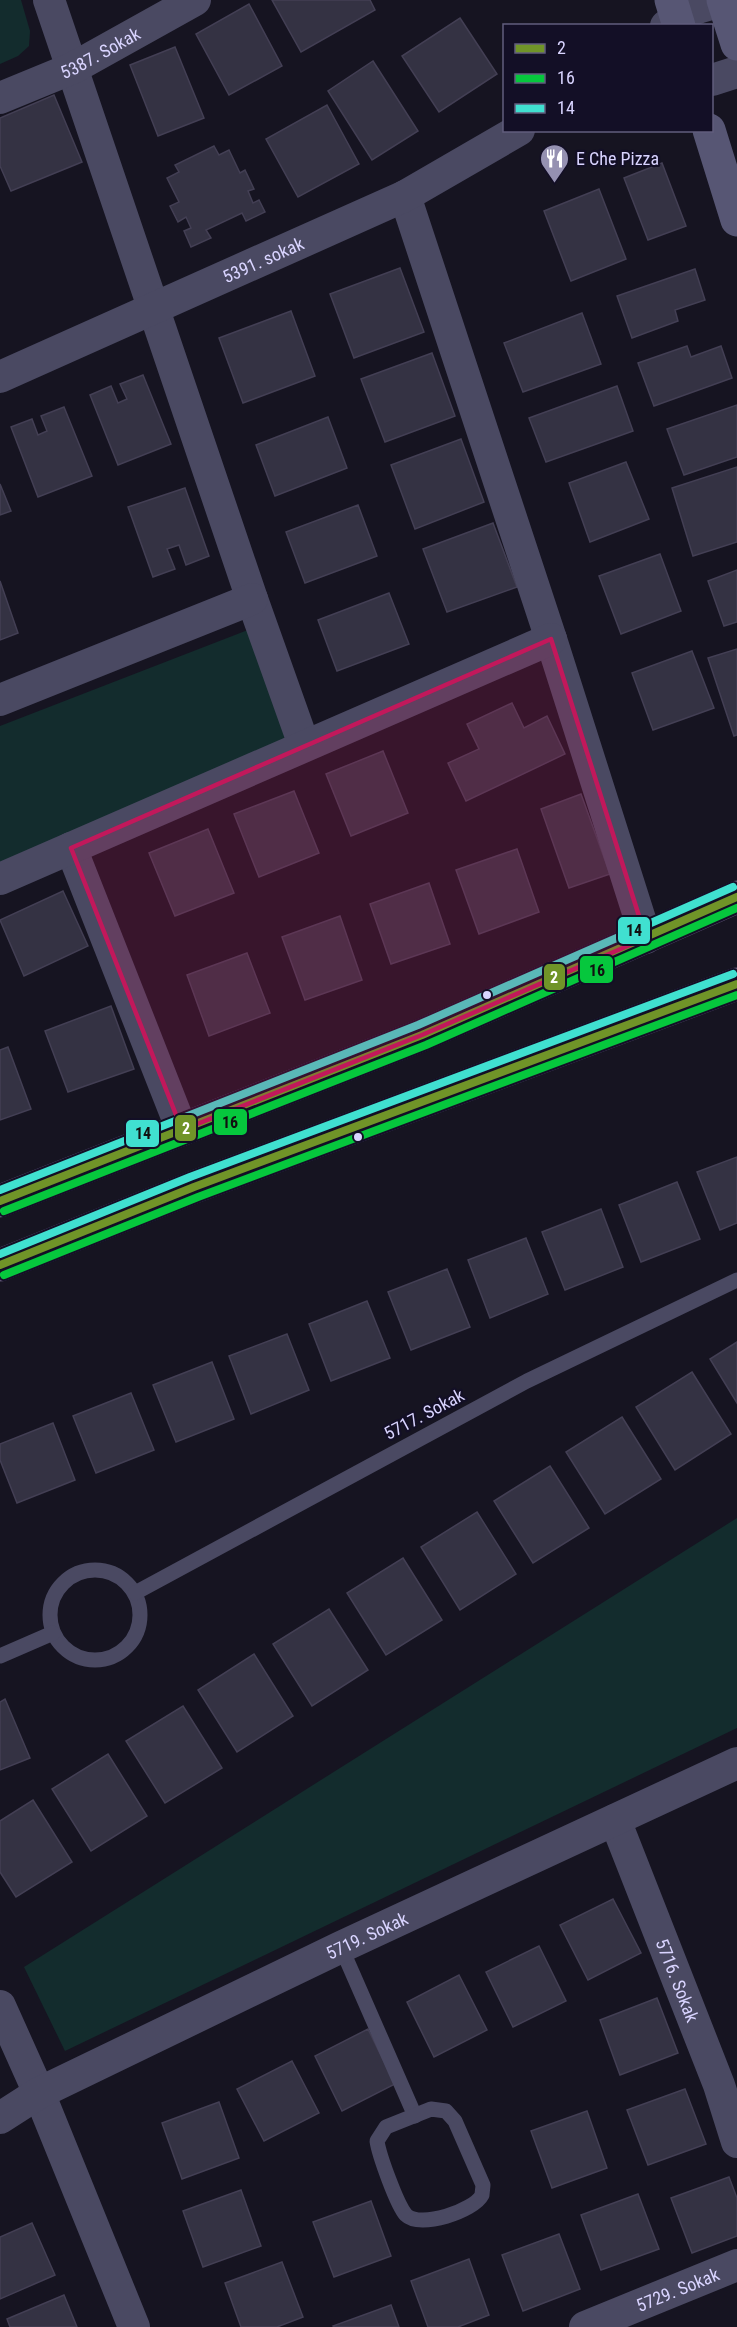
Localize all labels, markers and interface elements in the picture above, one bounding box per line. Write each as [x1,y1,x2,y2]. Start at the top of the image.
street label: 5387. Sokak [57,22,144,83]
legend [503,24,713,132]
text: 2 [557,37,566,58]
text: 16 [557,67,575,88]
text: 14 [557,97,575,118]
restaurant icon: E Che Pizza [539,142,571,184]
place label: E Che Pizza [576,148,659,169]
street label: 5391. sokak [219,232,307,287]
line badge: 14 [617,916,651,945]
text: 14 [626,921,642,940]
line badge: 16 [579,955,614,984]
text: 16 [589,961,605,980]
line badge: 2 [543,963,566,991]
text: 2 [550,968,558,987]
unlabelled marker [481,989,493,1001]
line badge: 16 [213,1108,248,1136]
text: 16 [222,1113,238,1132]
line badge: 2 [174,1114,197,1142]
line badge: 14 [125,1119,160,1148]
text: 2 [182,1119,190,1138]
text: 14 [135,1124,151,1143]
unlabelled marker [352,1131,364,1143]
street label: 5717. Sokak [380,1384,468,1444]
street label: 5719. Sokak [322,1907,411,1963]
street label: 5716. Sokak [652,1935,704,2025]
street label: 5729. Sokak [633,2263,722,2316]

